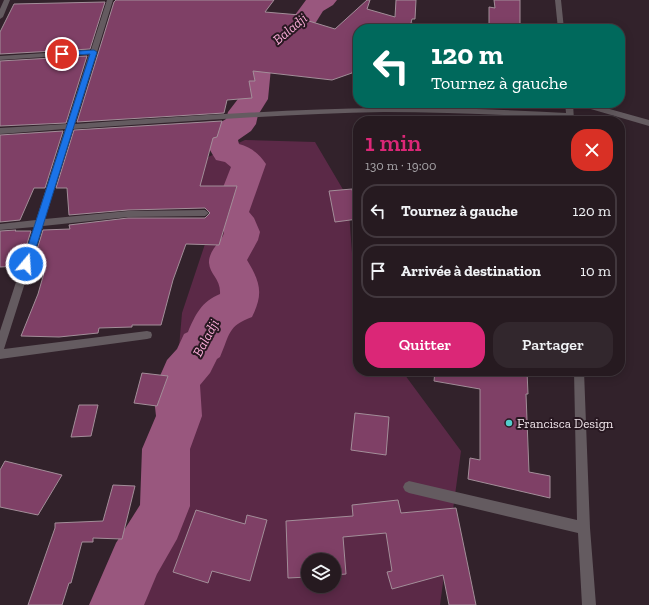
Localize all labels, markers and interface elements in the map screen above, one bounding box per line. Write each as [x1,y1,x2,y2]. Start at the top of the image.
water label: Baladji [269,10,311,48]
pin [45,37,79,71]
text: 120 m [431,38,503,71]
icon: left [365,40,417,92]
icon: arrive [51,43,73,65]
text: Tournez à gauche [431,72,567,94]
text: 1 min [365,128,421,157]
button: close [571,129,613,171]
text: 130 m · 19:00 [365,158,437,173]
icon: left [367,200,389,222]
text: Tournez à gauche [401,202,518,220]
text: 120 m [573,202,611,220]
position arrow [5,243,47,285]
icon: arrive [367,260,389,282]
text: Arrivée à destination [401,262,541,280]
text: 10 m [580,262,611,280]
water label: Baladji [189,316,223,360]
button: Quitter [365,322,485,368]
button: Partager [493,322,613,368]
place label: Francisca Design [517,416,614,431]
marker: Francisca Design [504,418,514,428]
map controls [301,553,341,593]
button: layers [301,553,341,593]

